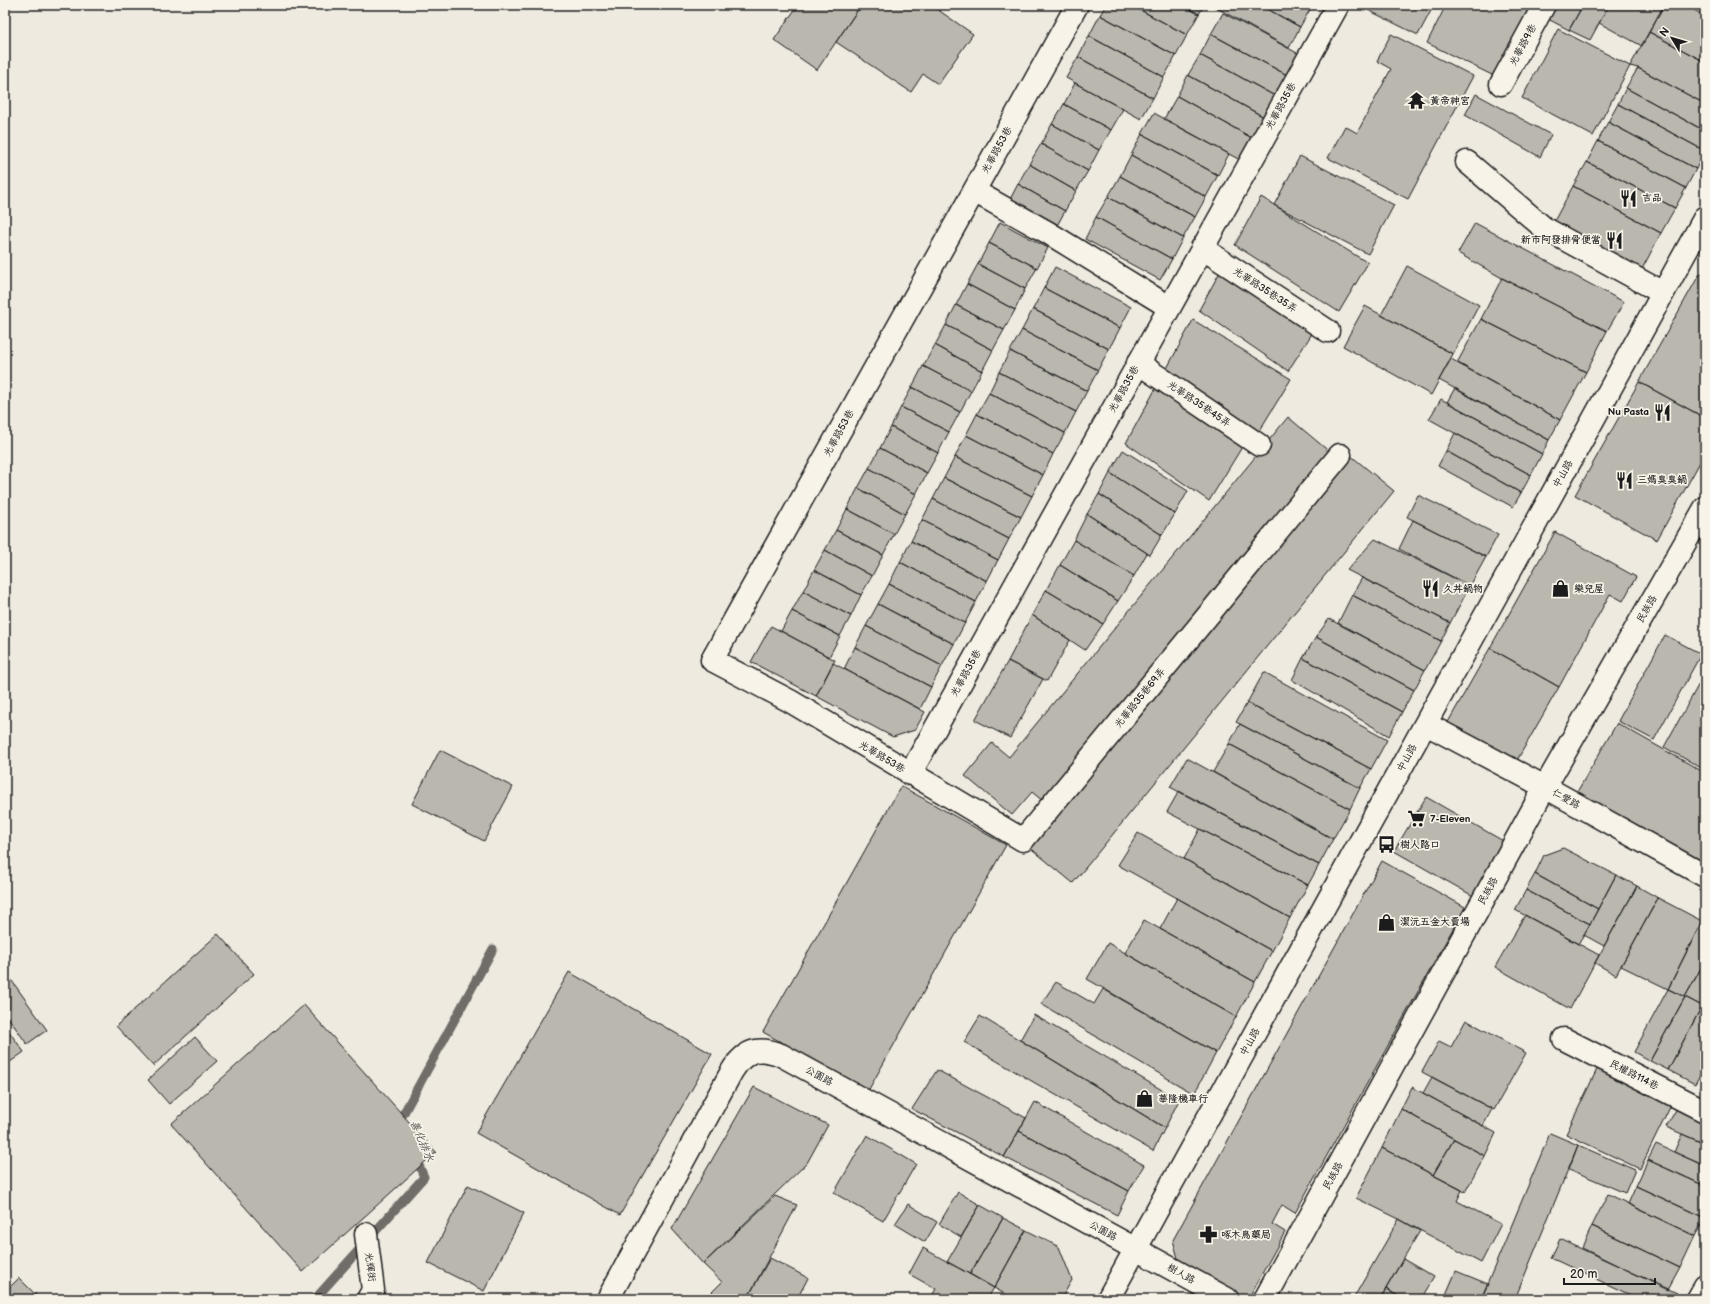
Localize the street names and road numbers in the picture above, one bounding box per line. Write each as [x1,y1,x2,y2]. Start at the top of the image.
street label: 光華路9巷 [1507,21,1540,68]
street label: 光華路35巷 [1263,80,1299,132]
street label: 光華路53巷 [979,124,1015,176]
street label: 光華路35巷35弄 [1231,265,1299,315]
street label: 光華路35巷 [1106,363,1142,415]
street label: 光華路35巷45弄 [1165,378,1233,430]
street label: 光華路53巷 [821,407,857,459]
street label: 中山路 [1550,458,1576,490]
street label: 民族路 [1634,593,1660,625]
street label: 光華路35巷 [948,647,984,699]
street label: 光華路35巷69弄 [1112,666,1168,730]
street label: 光華路53巷 [857,738,908,776]
street label: 中山路 [1394,742,1420,774]
street label: 仁愛路 [1550,786,1582,812]
street label: 民族路 [1475,875,1501,907]
street label: 中山路 [1237,1026,1263,1058]
street label: 民權路114巷 [1607,1057,1662,1093]
street label: 公園路 [803,1063,835,1089]
street label: 民族路 [1320,1160,1346,1192]
street label: 公園路 [1087,1218,1119,1244]
street label: 光輝街 [362,1251,378,1283]
street label: 樹人路 [1165,1261,1197,1287]

